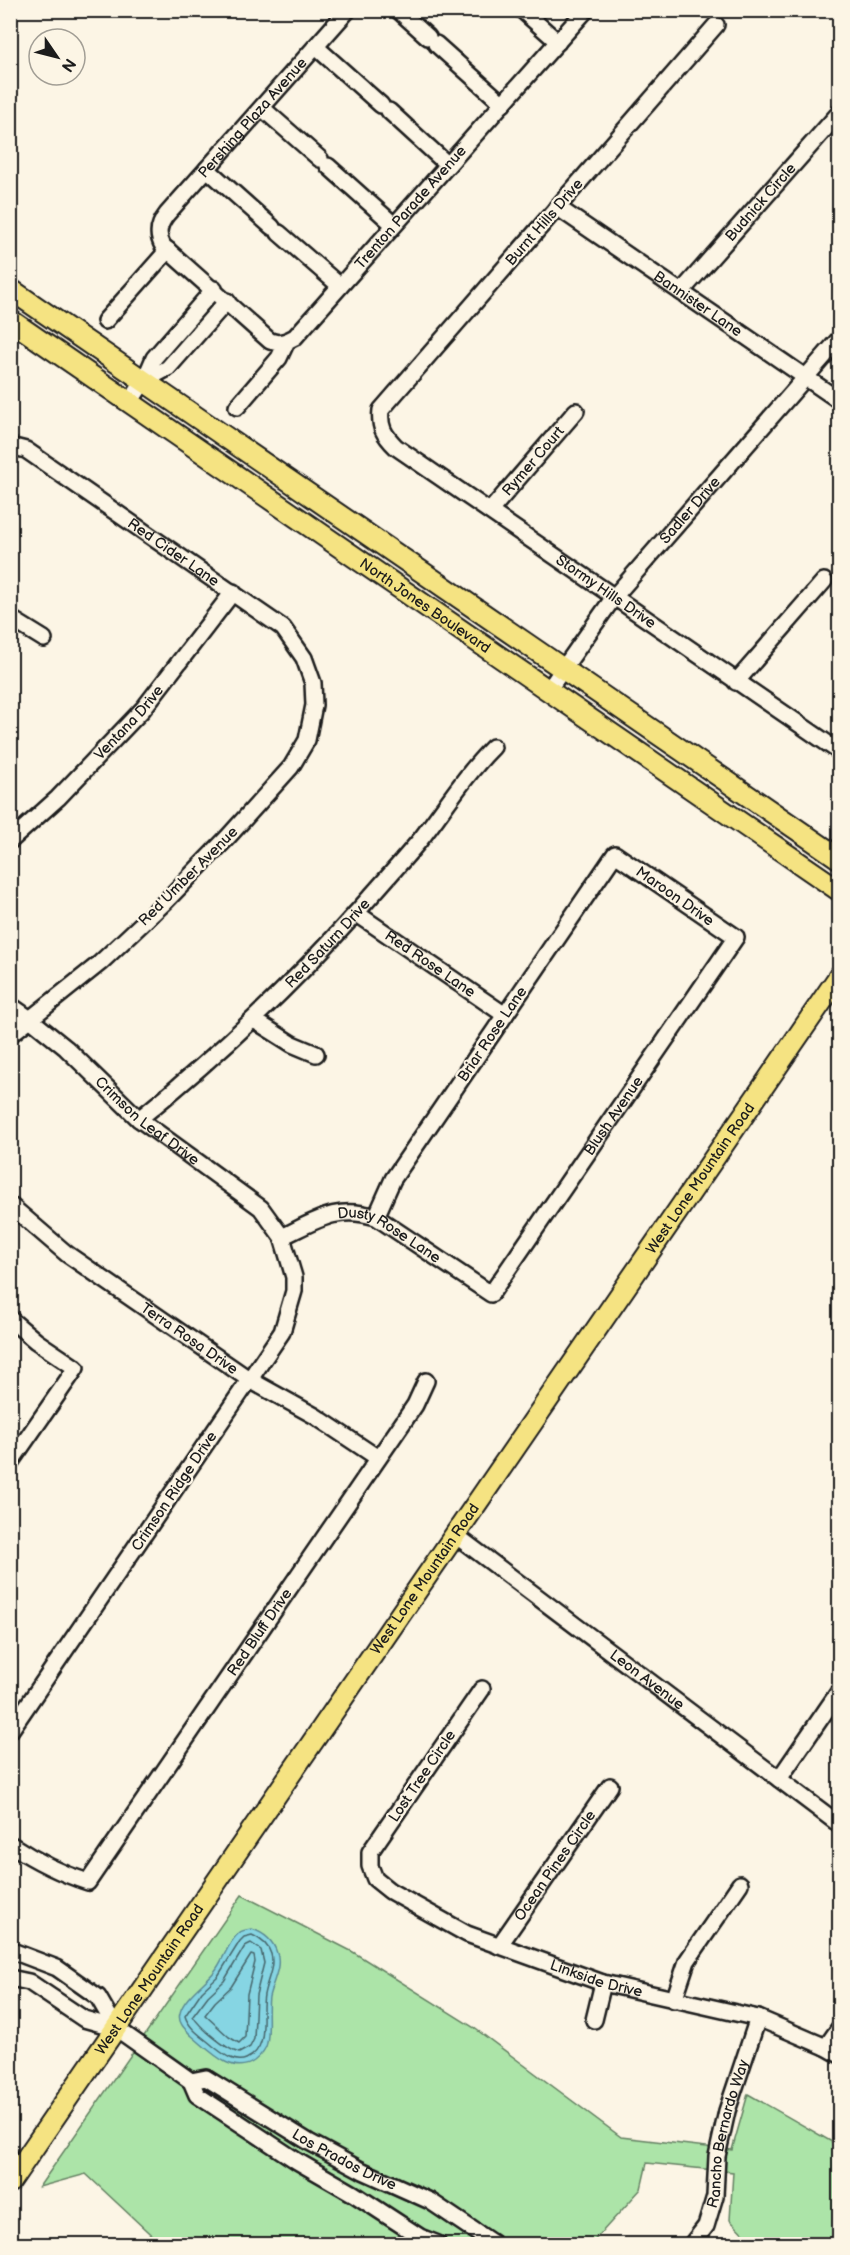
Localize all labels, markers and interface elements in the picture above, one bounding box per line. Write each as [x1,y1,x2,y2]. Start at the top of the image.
north arrow [27,27,87,87]
text: N [57,54,79,75]
street label: Pershing Plaza Avenue [194,54,311,182]
street label: Trenton Parade Avenue [351,142,471,273]
street label: Budnick Circle [721,159,800,245]
street label: Burnt Hills Drive [501,175,587,270]
street label: Bannister Lane [650,267,746,341]
street label: Rymer Court [498,422,569,500]
street label: Sadler Drive [656,473,725,548]
street label: Red Cider Lane [124,514,223,591]
street label: Stormy Hills Drive [552,551,660,633]
street label: North Jones Boulevard [356,554,494,658]
street label: Ventana Drive [90,681,168,764]
street label: Red Umber Avenue [135,823,242,930]
street label: Maroon Drive [632,862,718,930]
street label: Red Saturn Drive [281,895,374,992]
street label: Red Rose Lane [381,926,479,1002]
street label: Briar Rose Lane [454,983,531,1085]
street label: Crimson Leaf Drive [91,1072,203,1170]
street label: Blush Avenue [580,1073,648,1159]
street label: West Lone Mountain Road [642,1099,759,1258]
street label: Dusty Rose Lane [337,1204,444,1268]
street label: Terra Rosa Drive [137,1299,242,1379]
street label: Crimson Ridge Drive [127,1428,222,1555]
street label: West Lone Mountain Road [367,1500,484,1658]
street label: Red Bluff Drive [223,1585,296,1680]
street label: Leon Avenue [606,1646,688,1714]
street label: Lost Tree Circle [385,1727,460,1826]
street label: Ocean Pines Circle [510,1807,600,1925]
street label: West Lone Mountain Road [91,1900,208,2059]
street label: Linkside Drive [547,1956,644,2002]
street label: Rancho Bernardo Way [703,2057,754,2210]
street label: Los Prados Drive [288,2125,399,2195]

